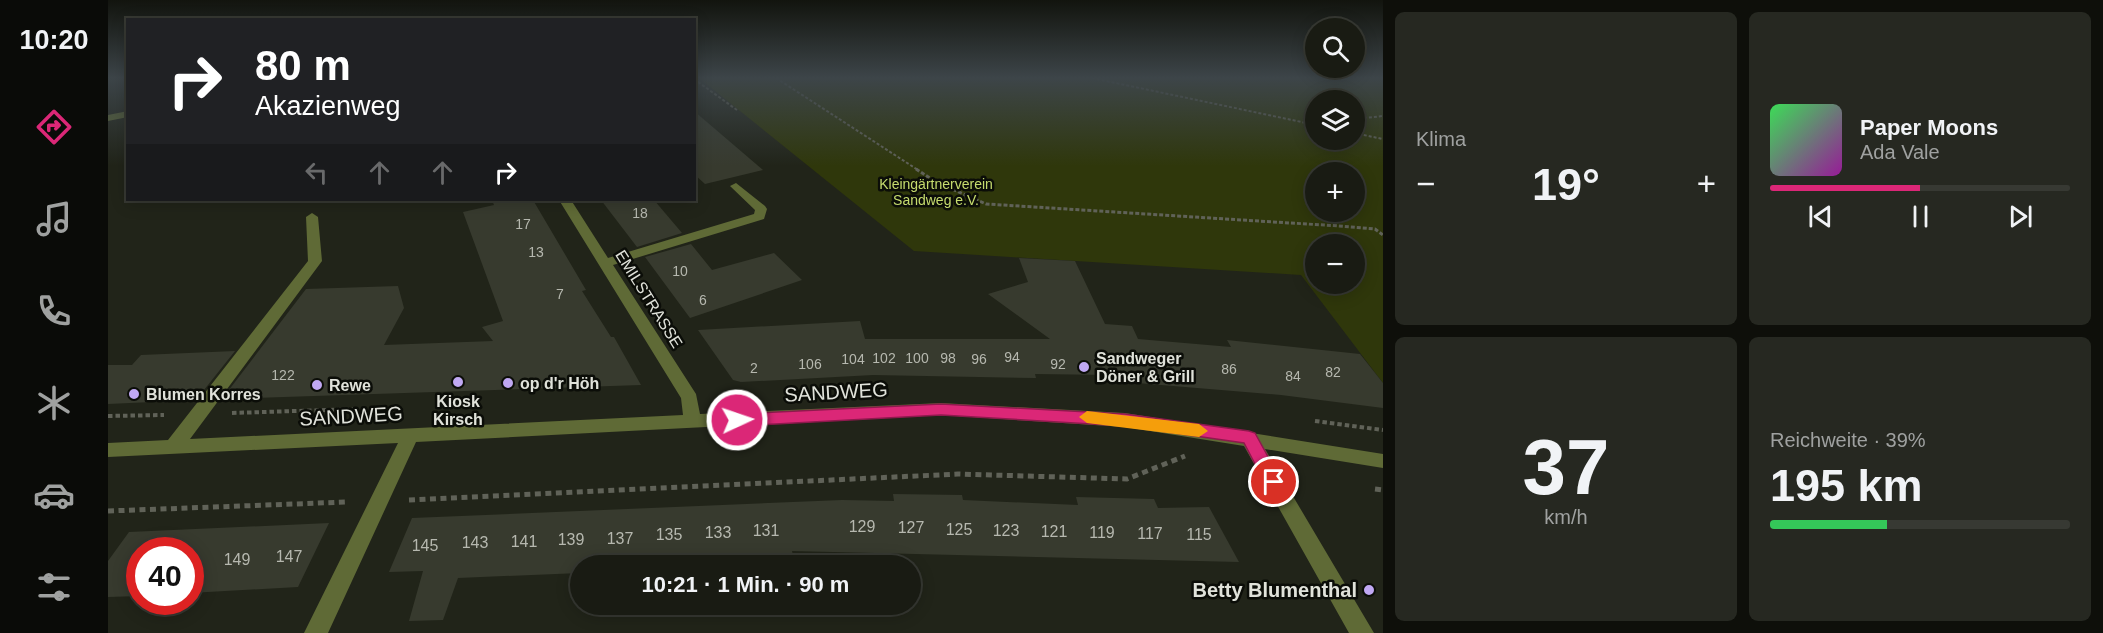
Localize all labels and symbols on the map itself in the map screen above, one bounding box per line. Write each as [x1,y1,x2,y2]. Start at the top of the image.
park label: Kleingärtnerverein Sandweg e.V. [879,176,993,208]
house number: 18 [632,205,648,221]
house number: 17 [515,216,531,232]
house number: 13 [528,244,544,260]
street label: EMILSTRASSE [612,247,686,351]
house number: 10 [672,263,688,279]
house number: 7 [556,286,564,302]
house number: 6 [699,292,707,308]
house number: 94 [1004,349,1020,365]
house number: 102 [872,350,896,366]
house number: 100 [905,350,929,366]
house number: 98 [940,350,956,366]
place label: Sandweger Döner & Grill [1096,350,1195,385]
house number: 104 [841,351,865,367]
house number: 96 [971,351,987,367]
house number: 106 [798,356,822,372]
house number: 92 [1050,356,1066,372]
house number: 2 [750,360,758,376]
marker: Sandweger Döner & Grill [1077,360,1091,374]
house number: 86 [1221,361,1237,377]
house number: 82 [1325,364,1341,380]
house number: 122 [271,367,295,383]
house number: 84 [1285,368,1301,384]
marker: Kiosk Kirsch [451,375,465,389]
place label: op d'r Höh [520,375,599,392]
marker: op d'r Höh [501,376,515,390]
place label: Rewe [329,377,371,394]
marker: Rewe [310,378,324,392]
street label: SANDWEG [784,378,888,406]
place label: Blumen Korres [146,386,261,403]
marker: Blumen Korres [127,387,141,401]
position arrow [705,388,769,452]
place label: Kiosk Kirsch [433,393,483,428]
street label: SANDWEG [299,402,403,430]
pin [1248,456,1299,507]
house number: 129 [849,518,875,535]
house number: 127 [898,519,924,536]
house number: 125 [946,521,972,538]
house number: 131 [753,522,779,539]
house number: 123 [993,522,1019,539]
house number: 121 [1041,523,1067,540]
house number: 133 [705,524,731,541]
house number: 119 [1089,524,1115,541]
house number: 117 [1137,525,1163,542]
house number: 135 [656,526,682,543]
house number: 115 [1186,526,1212,543]
house number: 137 [607,530,633,547]
house number: 139 [558,531,584,548]
house number: 141 [511,533,537,550]
house number: 143 [462,534,488,551]
speed limit sign: 40 [126,537,204,615]
house number: 145 [412,537,438,554]
house number: 147 [276,548,302,565]
house number: 149 [224,551,250,568]
place label: Betty Blumenthal [1193,579,1357,601]
marker: Betty Blumenthal [1362,583,1376,597]

